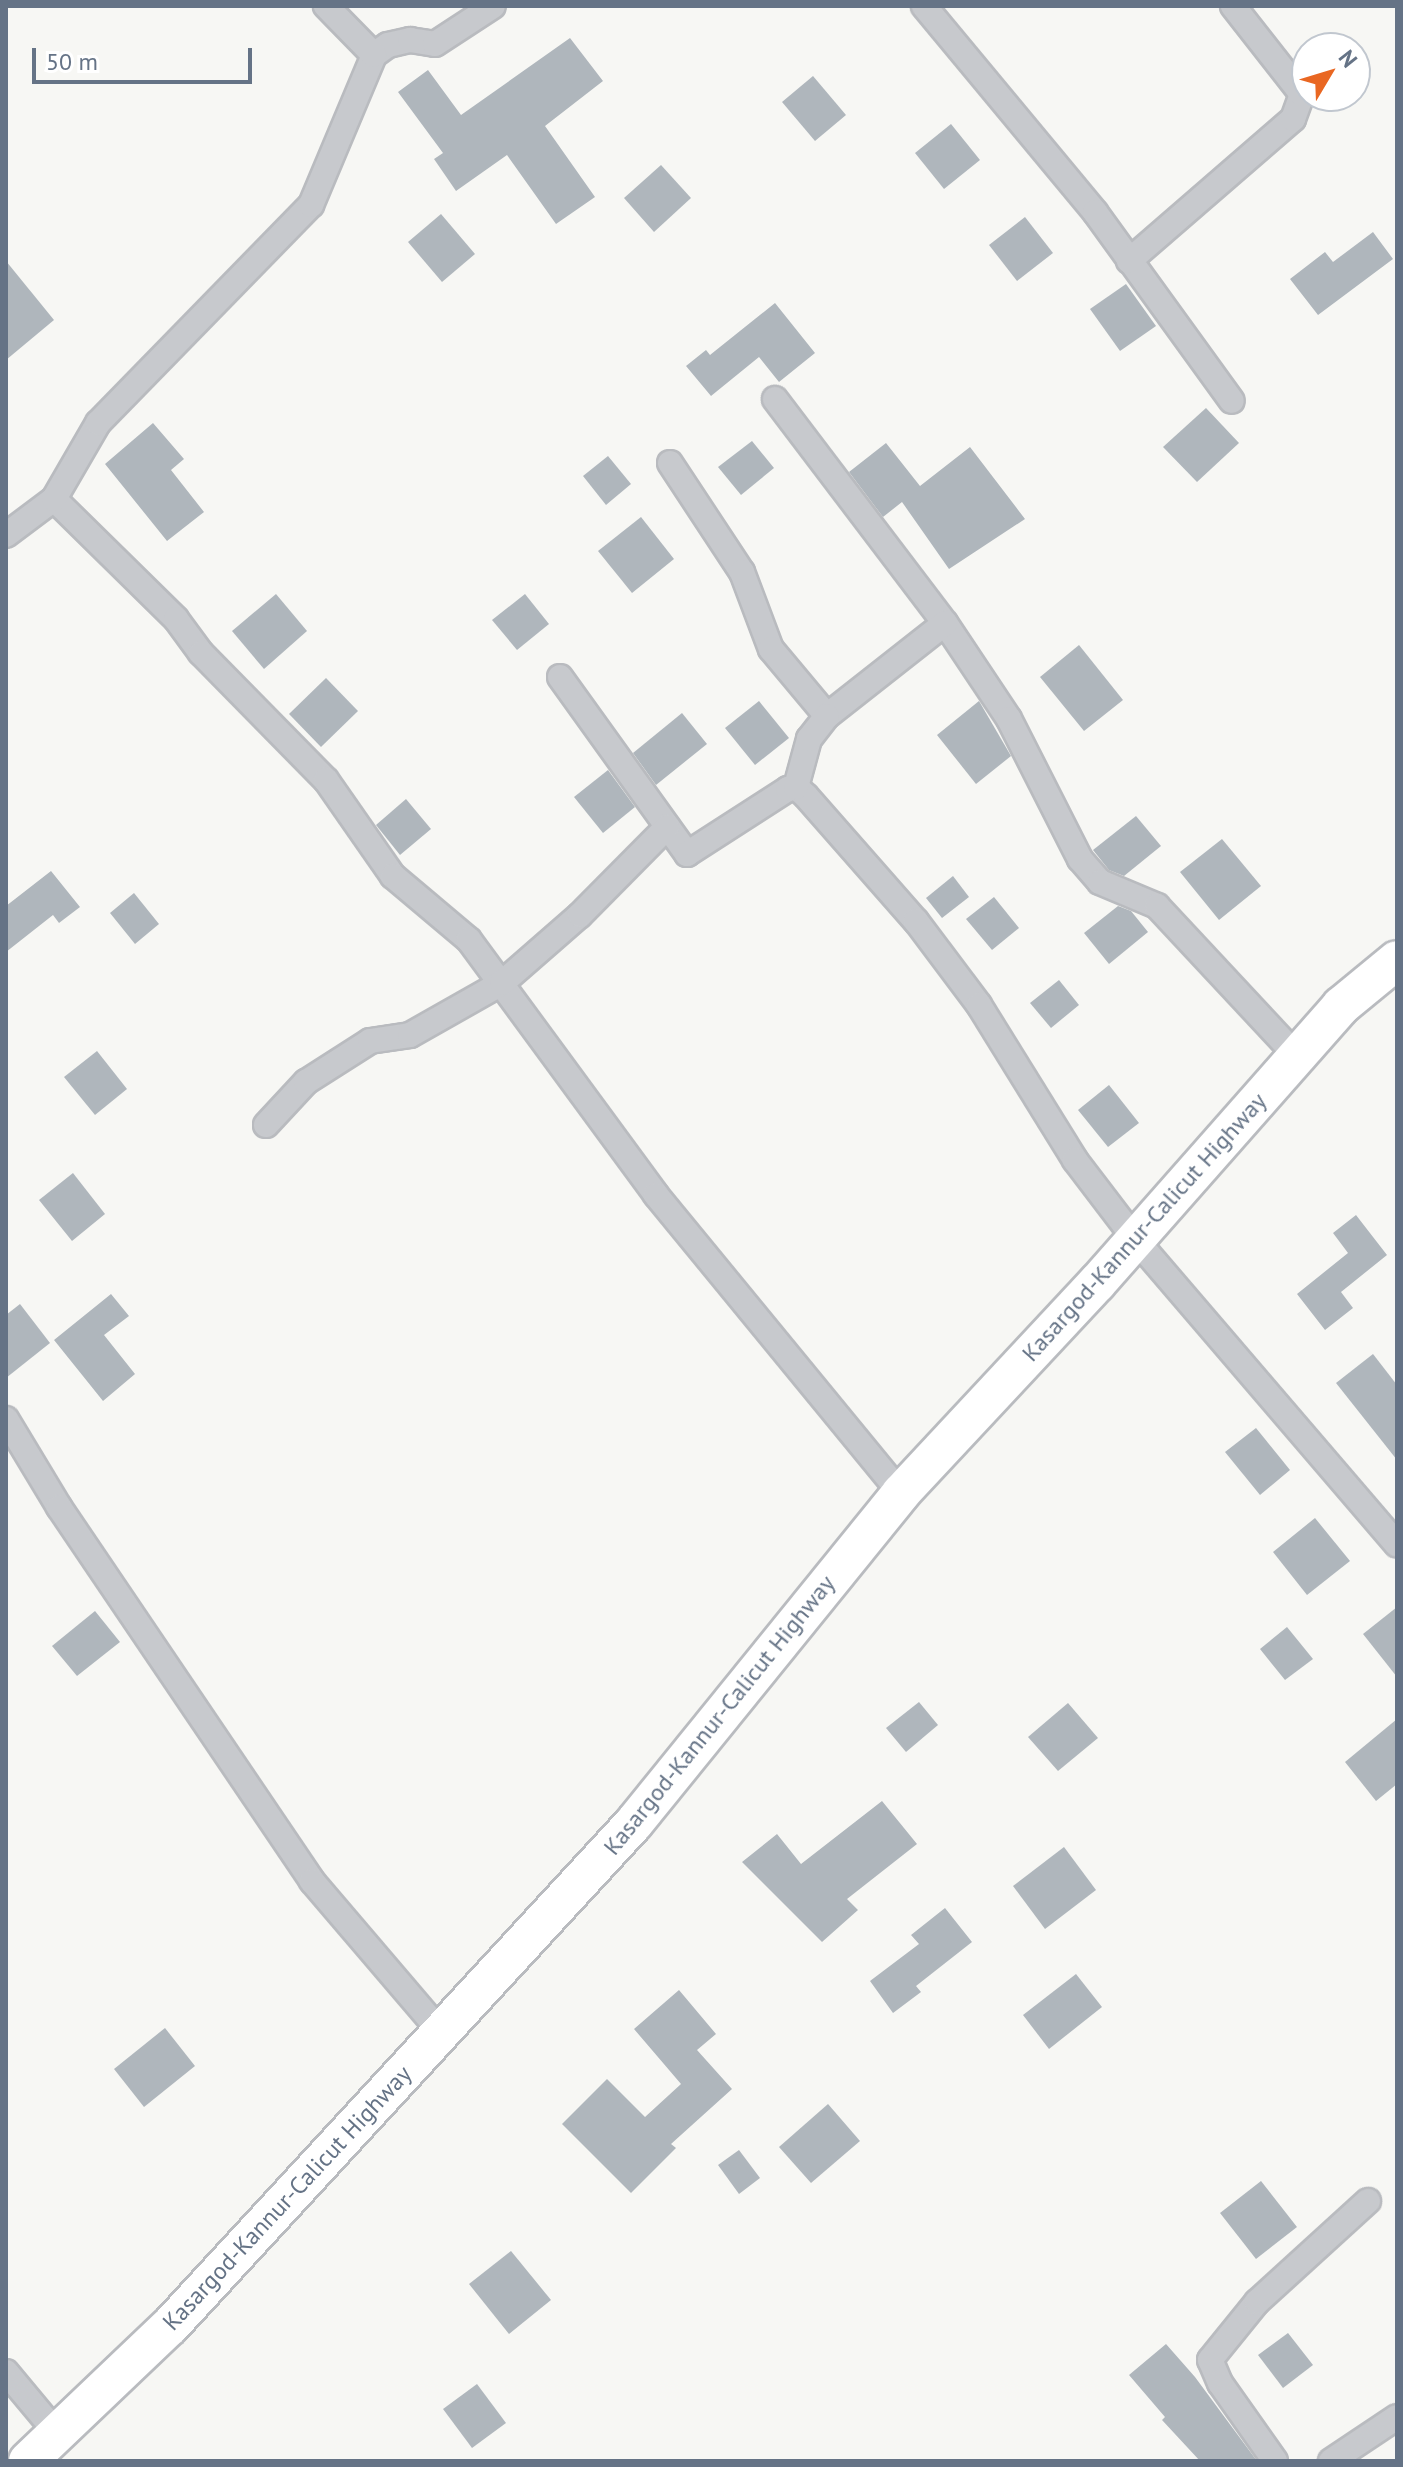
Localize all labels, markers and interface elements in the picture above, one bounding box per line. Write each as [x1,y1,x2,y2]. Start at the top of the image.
scale bar [36,32,256,82]
north arrow [1291,32,1371,112]
text: N [1333,44,1364,73]
text: 50 m [46,46,98,77]
street label: Kasargod-Kannur-Calicut Highway [1016,1087,1272,1367]
street label: Kasargod-Kannur-Calicut Highway [597,1569,841,1861]
street label: Kasargod-Kannur-Calicut Highway [157,2060,417,2336]

